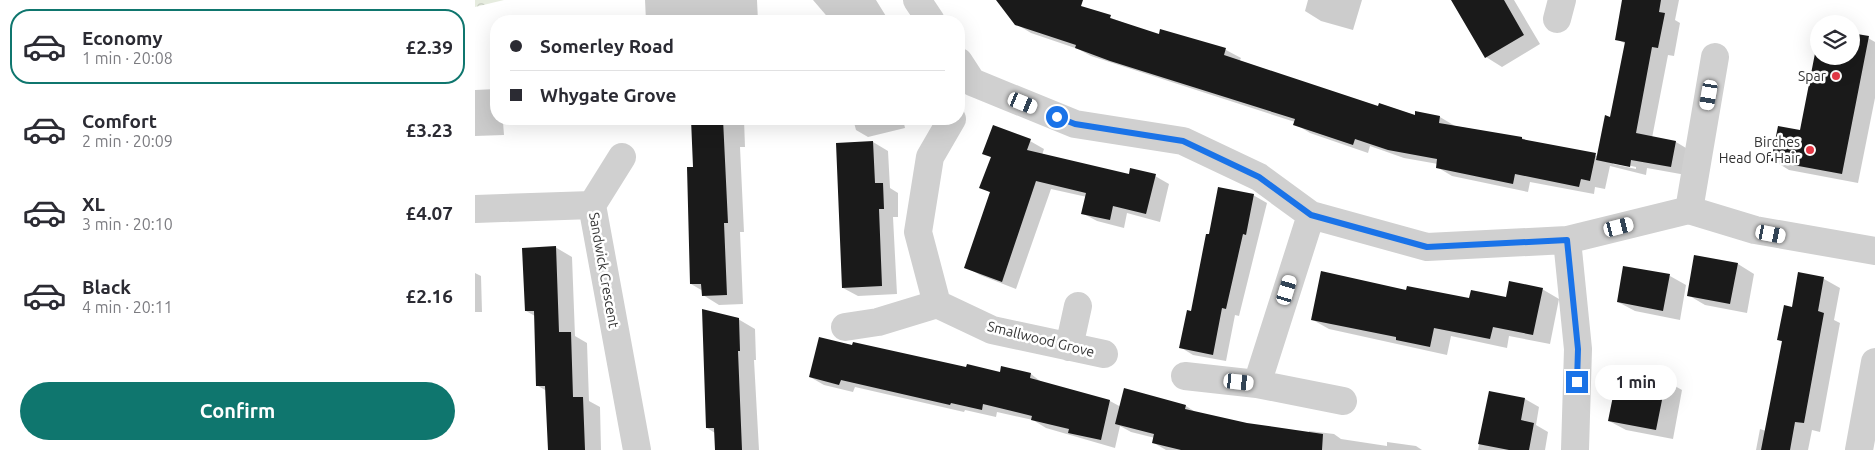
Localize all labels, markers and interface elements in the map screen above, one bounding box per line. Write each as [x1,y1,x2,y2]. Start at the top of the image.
map controls [1810,15,1860,65]
button: layers [1810,15,1860,65]
icon: car [22,24,67,69]
text: Economy [82,27,163,49]
text: Somerley Road [540,35,674,57]
text: £2.39 [405,36,453,58]
text: 1 min · 20:08 [82,49,173,67]
place label: Spar [1798,68,1827,84]
marker: Spar [1830,70,1842,82]
car [1699,79,1718,111]
text: Whygate Grove [540,84,676,106]
car [1006,90,1039,116]
route start [1046,106,1068,128]
icon: car [22,107,67,152]
text: Comfort [82,110,157,132]
text: £3.23 [405,119,453,141]
text: 2 min · 20:09 [82,132,173,150]
place label: Birches Head Of Hair [1719,134,1801,166]
marker: Birches Head Of Hair [1804,144,1816,156]
icon: car [22,190,67,235]
text: XL [82,193,105,215]
text: £4.07 [405,202,453,224]
street label: Sandwick Crescent [586,211,622,330]
text: 3 min · 20:10 [82,215,173,233]
car [1602,216,1635,238]
car [1754,224,1787,244]
icon: car [22,273,67,318]
car [1275,273,1298,307]
text: Black [82,276,131,298]
text: £2.16 [405,285,453,307]
text: 4 min · 20:11 [82,298,173,316]
street label: Smallwood Grove [986,318,1096,360]
callout: 1 min [1595,364,1677,400]
route end [1566,371,1588,393]
car [1223,373,1254,391]
text: 1 min [1616,373,1656,391]
button: Confirm [20,382,455,440]

